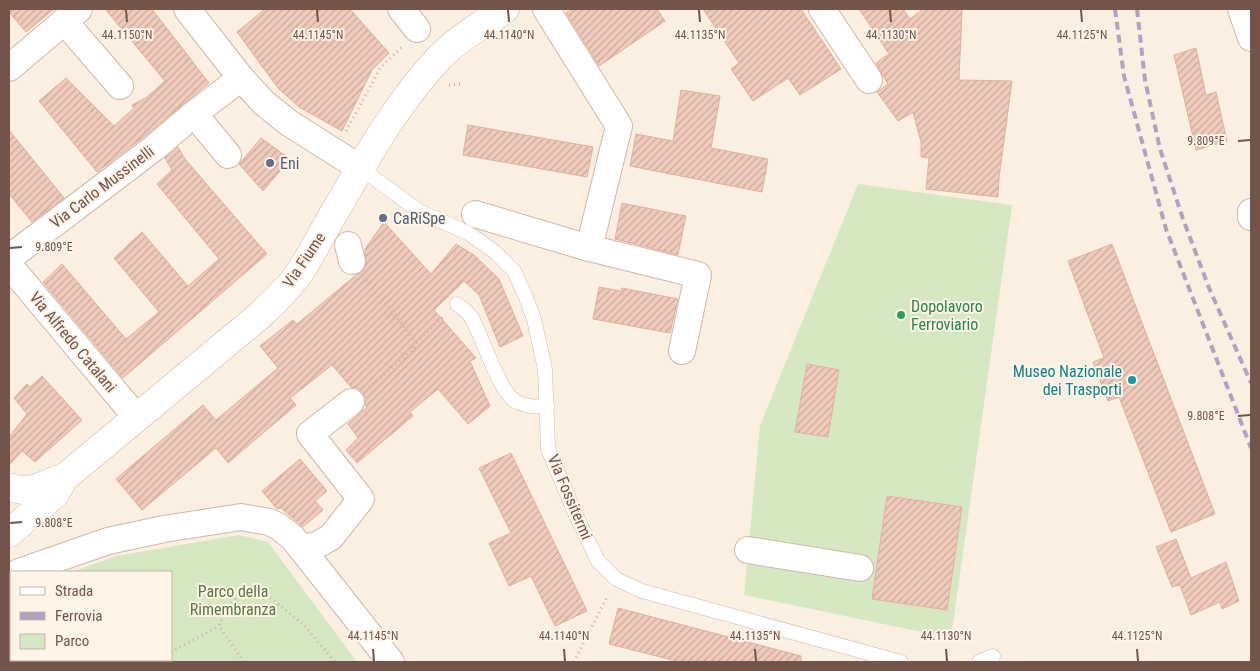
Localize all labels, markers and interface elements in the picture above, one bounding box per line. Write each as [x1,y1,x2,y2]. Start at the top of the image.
text: 44.1150°N [102,28,152,42]
text: 44.1145°N [293,28,343,42]
text: 44.1140°N [484,28,534,42]
text: 44.1135°N [675,28,725,42]
text: 44.1130°N [866,28,916,42]
text: 44.1125°N [1057,28,1107,42]
text: 9.809°E [1187,134,1225,148]
street label: Via Carlo Mussinelli [46,142,158,232]
place label: Eni [280,154,299,173]
marker: Eni [264,157,276,169]
place label: CaRiSpe [393,209,446,228]
marker: CaRiSpe [377,212,389,224]
street label: Via Fiume [279,229,329,291]
text: 9.809°E [35,240,73,254]
street label: Via Alfredo Catalani [25,288,121,396]
place label: Dopolavoro Ferroviario [911,297,983,334]
marker: Dopolavoro Ferroviario [895,309,907,321]
place label: Museo Nazionale dei Trasporti [1013,362,1122,399]
marker: Museo Nazionale dei Trasporti [1126,374,1138,386]
text: 9.808°E [1187,409,1225,423]
street label: Via Fossitermi [544,452,596,542]
text: 9.808°E [35,516,73,530]
legend [10,571,172,661]
text: Strada [55,582,93,600]
park label: Parco della Rimembranza [190,582,276,619]
text: Ferrovia [55,607,103,625]
text: 44.1145°N [348,629,398,643]
text: 44.1140°N [539,629,589,643]
text: 44.1135°N [730,629,780,643]
text: 44.1130°N [921,629,971,643]
text: 44.1125°N [1112,629,1162,643]
text: Parco [55,632,89,650]

